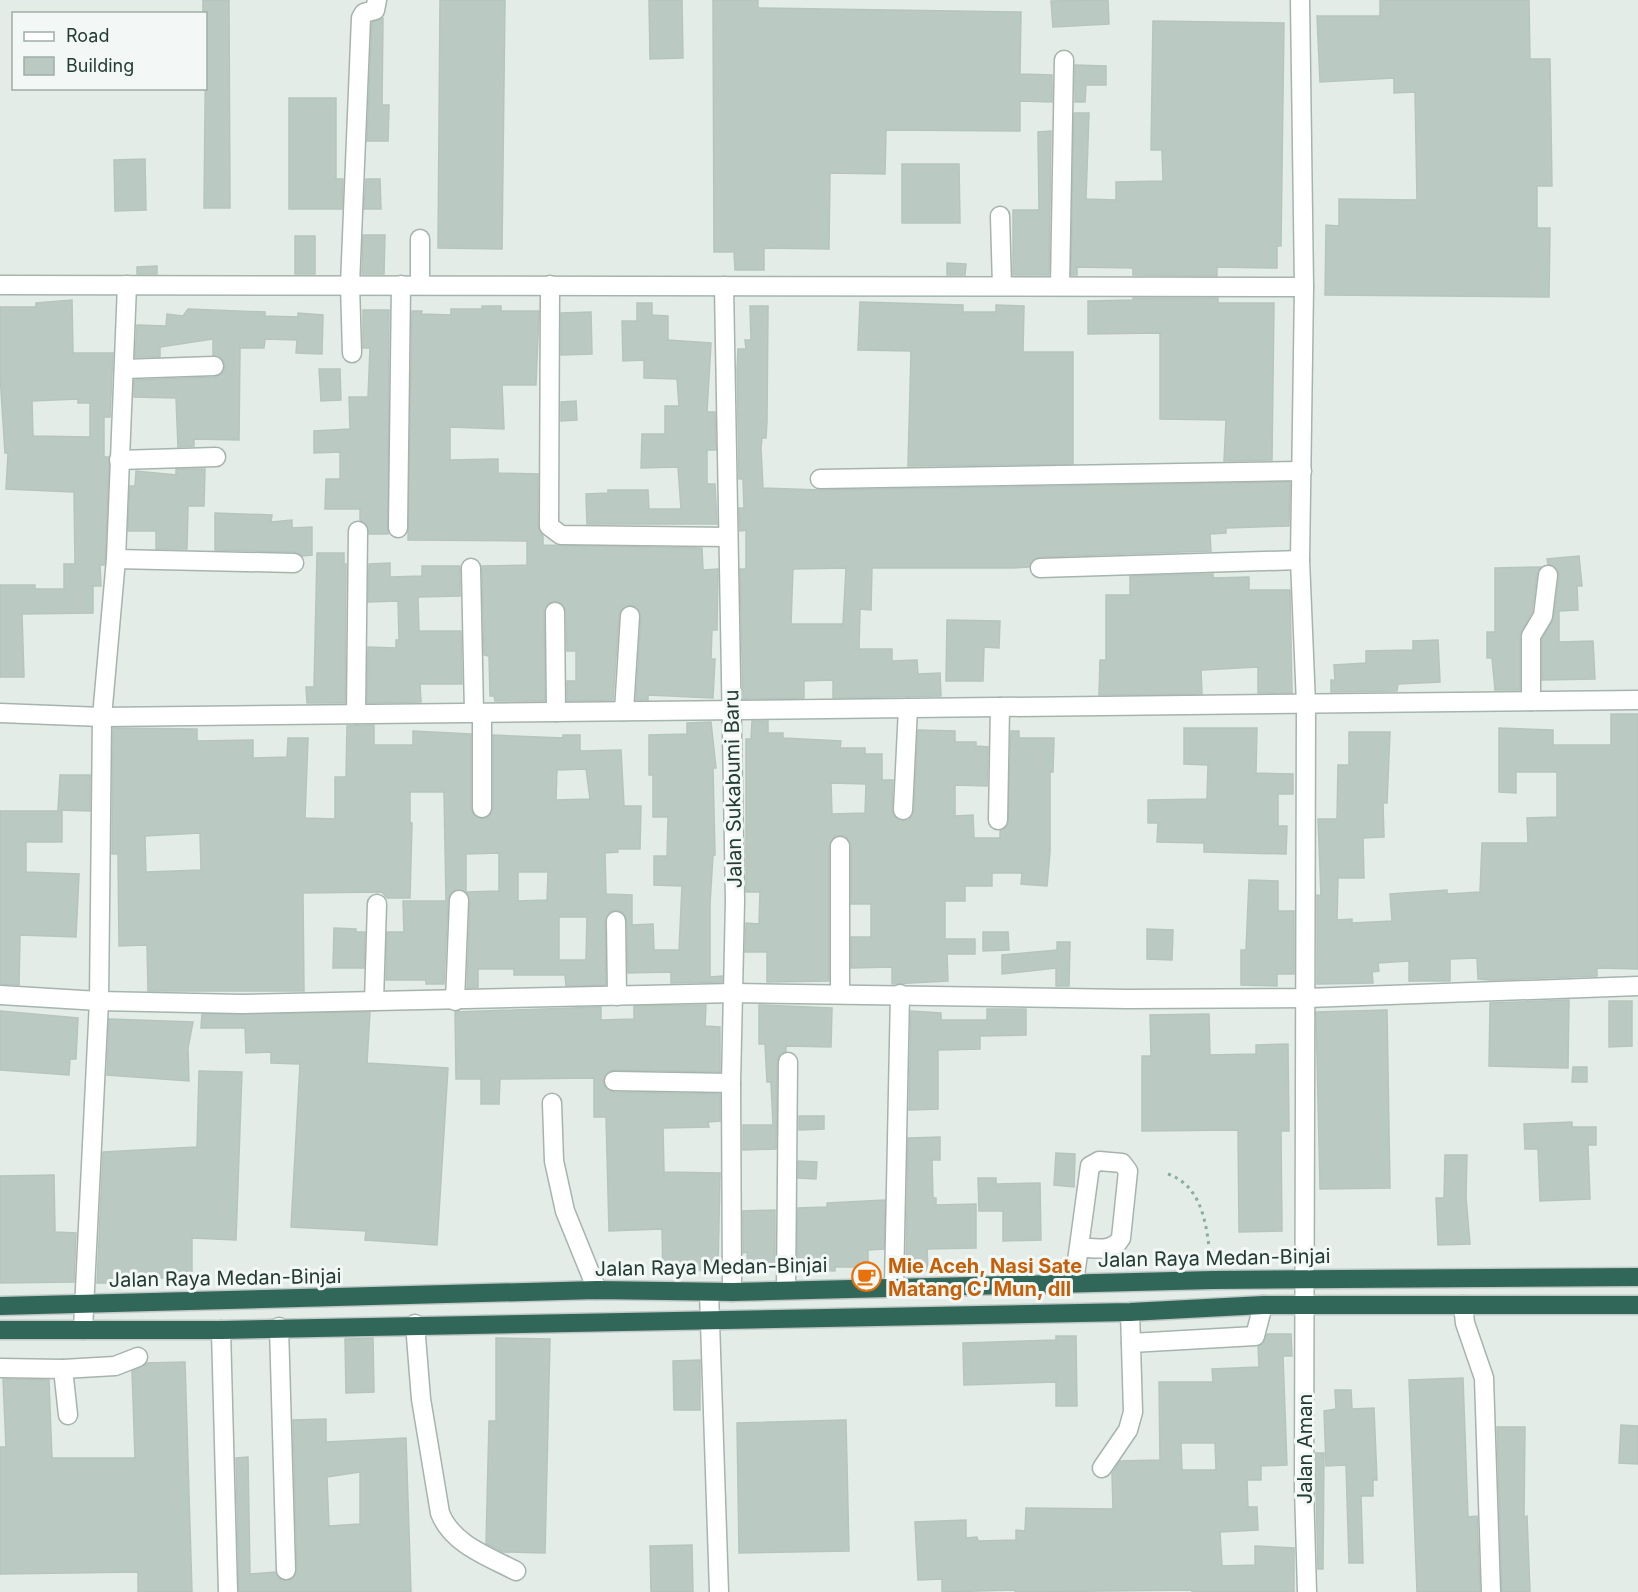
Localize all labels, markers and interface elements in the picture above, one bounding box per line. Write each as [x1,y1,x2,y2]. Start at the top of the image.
legend [12,12,207,90]
text: Road [66,25,109,46]
text: Building [66,55,134,76]
street label: Jalan Sukabumi Baru [719,689,747,889]
street label: Jalan Raya Medan-Binjai [1097,1244,1331,1272]
street label: Jalan Raya Medan-Binjai [594,1253,828,1281]
place label: Mie Aceh, Nasi Sate Matang C' Mun, dll [888,1254,1082,1301]
cafe icon: Mie Aceh, Nasi Sate Matang C' Mun, dll [851,1261,883,1293]
street label: Jalan Raya Medan-Binjai [108,1264,342,1292]
street label: Jalan Aman [1293,1394,1317,1504]

